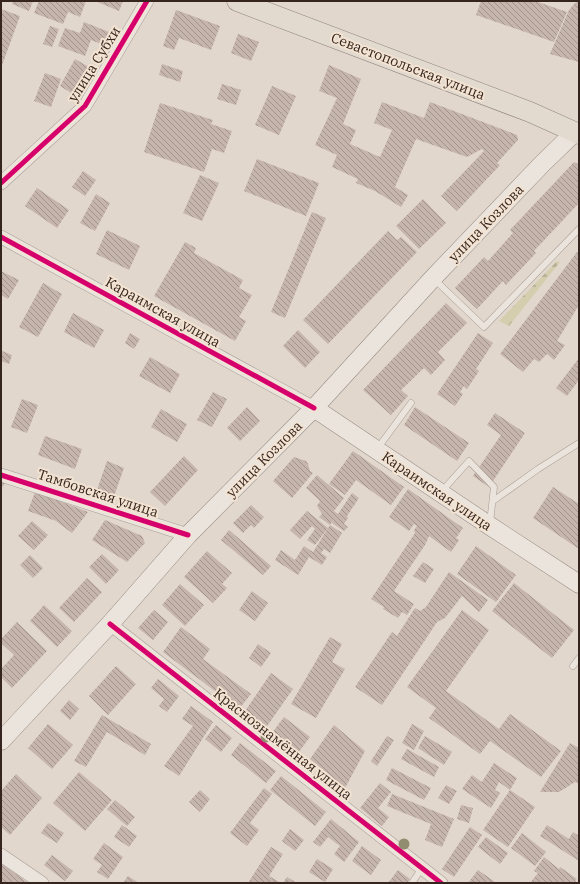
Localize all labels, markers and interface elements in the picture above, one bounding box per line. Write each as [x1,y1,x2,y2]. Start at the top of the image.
street label: улица Субхи [64,23,124,105]
street label: Севастопольская улица [328,28,488,104]
street label: улица Козлова [445,180,528,265]
street label: Караимская улица [102,273,224,351]
street label: улица Козлова [222,417,306,501]
street label: Караимская улица [378,447,496,535]
street label: Тамбовская улица [35,465,161,521]
street label: Краснознамённая улица [210,684,356,804]

